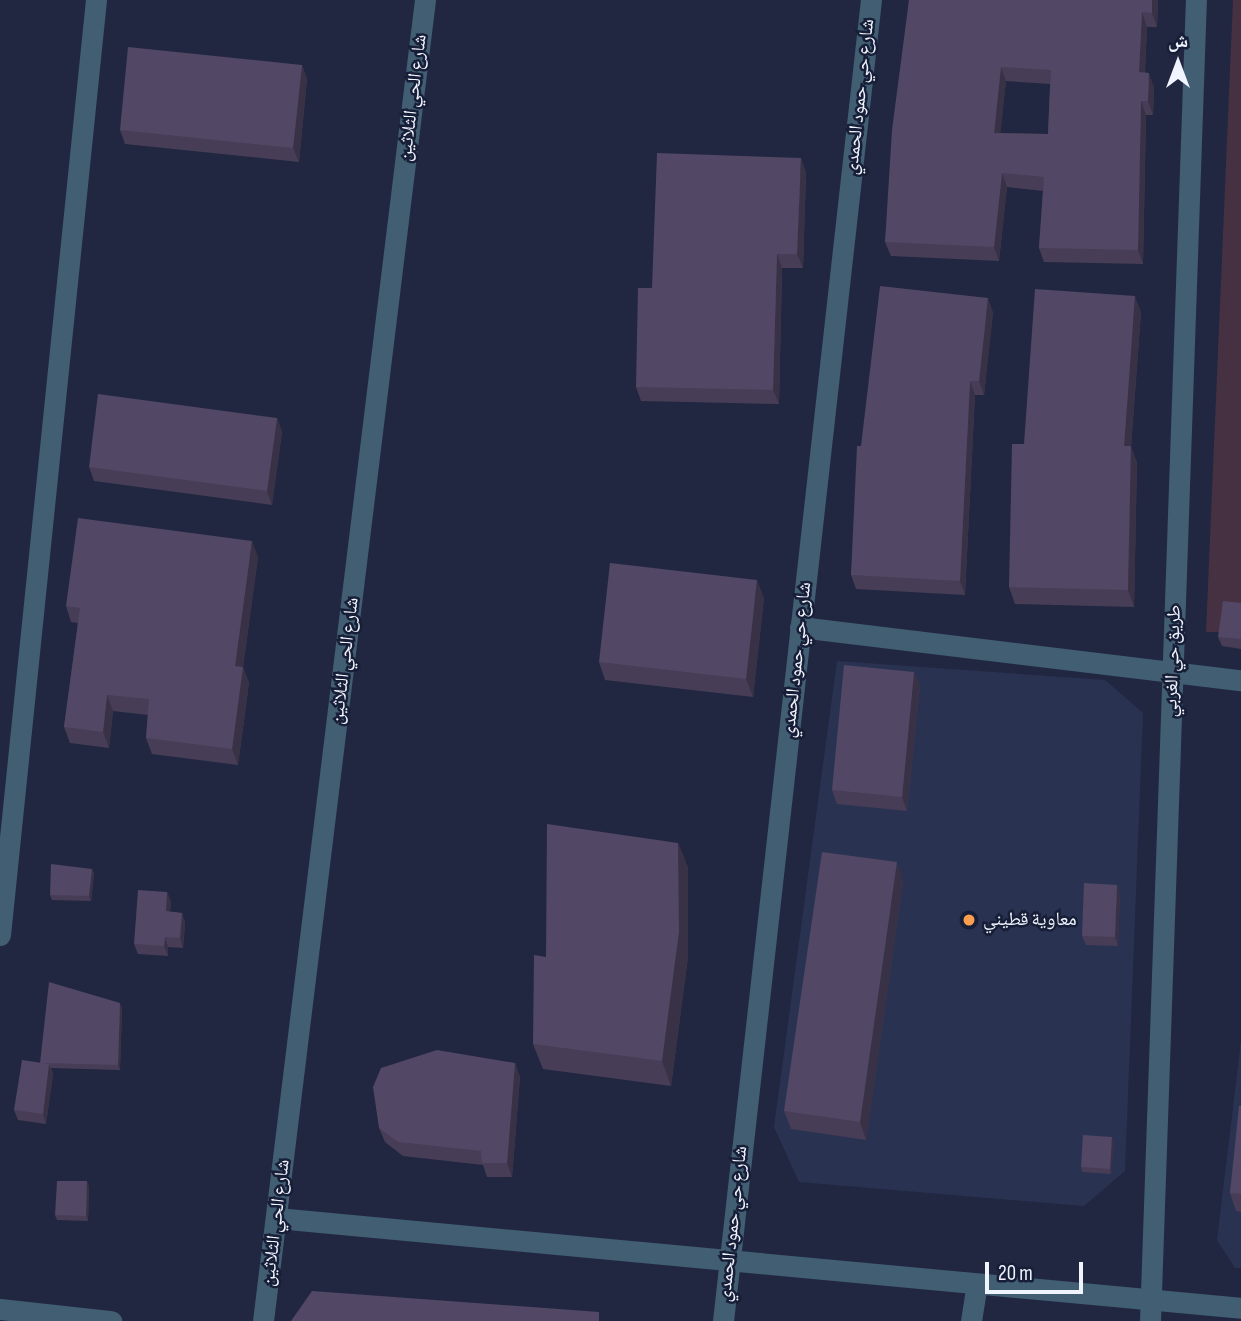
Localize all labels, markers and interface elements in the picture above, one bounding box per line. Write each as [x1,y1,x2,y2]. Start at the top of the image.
street label: شارع حي حمود الحمدي [840,18,880,176]
north arrow [1143,28,1213,98]
text: ش [1168,30,1188,53]
street label: شارع الحي الثلاثين [394,33,432,163]
street label: شارع حي حمود الحمدي [777,581,817,739]
street label: شارع الحي الثلاثين [326,596,364,726]
street label: طريق حي الغربي [1160,604,1186,718]
place label: معاوية قطيني [983,909,1077,931]
marker: معاوية قطيني [961,912,977,928]
street label: شارع حي حمود الحمدي [713,1145,753,1303]
street label: شارع الحي الثلاثين [257,1158,295,1288]
scale bar [989,1248,1087,1292]
text: 20 m [998,1261,1033,1286]

